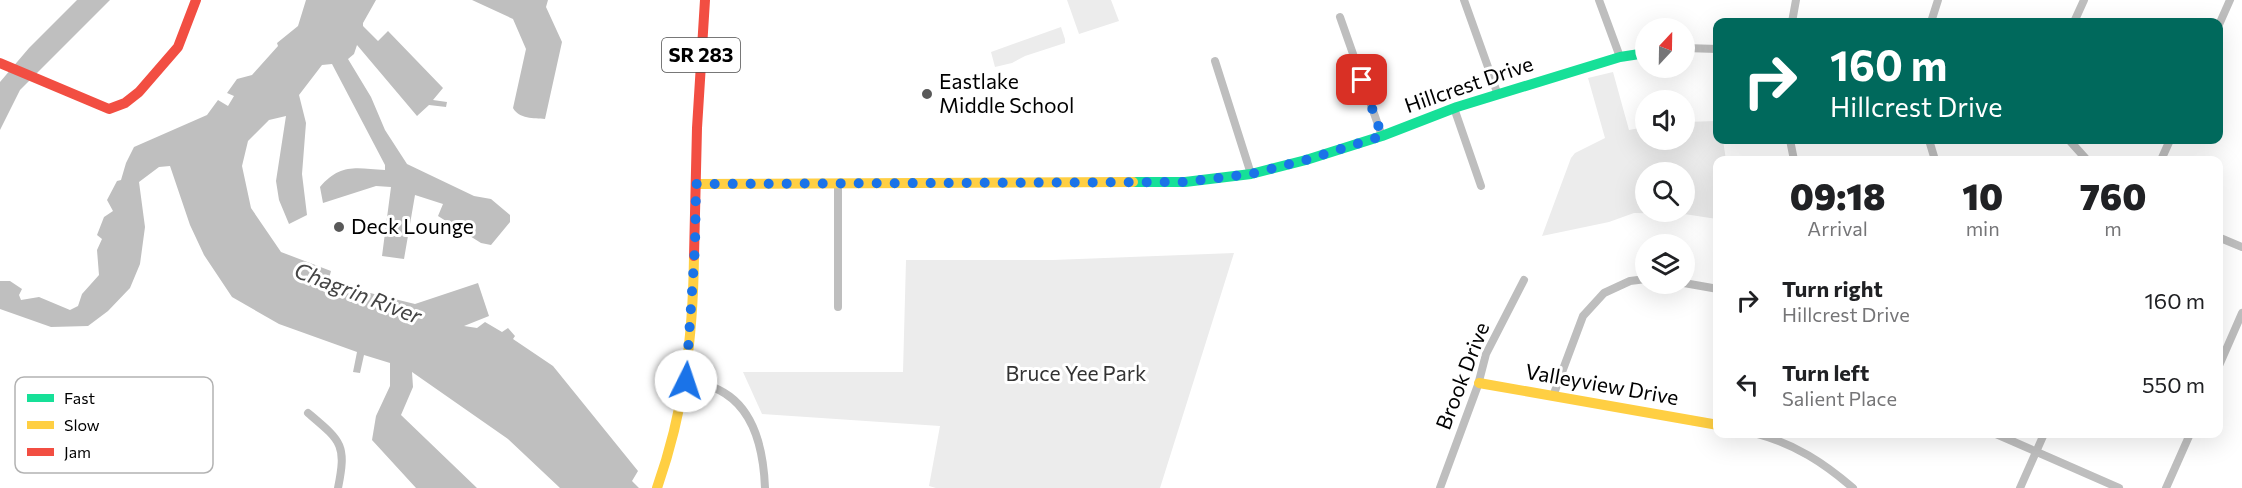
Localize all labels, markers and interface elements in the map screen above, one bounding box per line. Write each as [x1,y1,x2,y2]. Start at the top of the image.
north arrow [1635,18,1695,78]
map controls [1635,18,1695,294]
road number: SR 283 [662,38,740,72]
text: 160 m [1830,38,1948,90]
icon: right [1731,42,1809,120]
street label: Hillcrest Drive [1401,50,1536,117]
pin [1336,54,1387,105]
icon: arrive [1345,63,1378,96]
place label: Eastlake Middle School [939,68,1074,117]
marker: Eastlake Middle School [920,87,934,101]
button: sound [1635,90,1695,150]
text: Hillcrest Drive [1830,90,2002,123]
button: search [1635,162,1695,222]
text: 09:18 [1790,173,1886,217]
text: 10 [1962,173,2003,217]
text: 760 [2080,173,2146,217]
place label: Deck Lounge [351,213,474,238]
text: Arrival [1807,216,1868,240]
text: min [1966,216,2000,240]
text: m [2104,216,2122,240]
marker: Deck Lounge [332,220,346,234]
button: layers [1635,234,1695,294]
water label: Chagrin River [291,256,427,330]
text: Turn right [1782,275,1883,302]
icon: right [1731,284,1764,317]
text: 160 m [2144,287,2205,314]
text: Hillcrest Drive [1782,302,1910,326]
street label: Brook Drive [1430,318,1493,433]
position arrow [654,349,718,413]
street label: Valleyview Drive [1524,358,1681,409]
text: Turn left [1782,359,1869,386]
park label: Bruce Yee Park [1005,360,1147,385]
icon: left [1731,368,1764,401]
text: 550 m [2142,371,2205,398]
legend [15,377,213,473]
text: Salient Place [1782,386,1897,410]
text: Fast [64,388,95,407]
text: Slow [64,415,100,434]
text: Jam [64,442,91,461]

